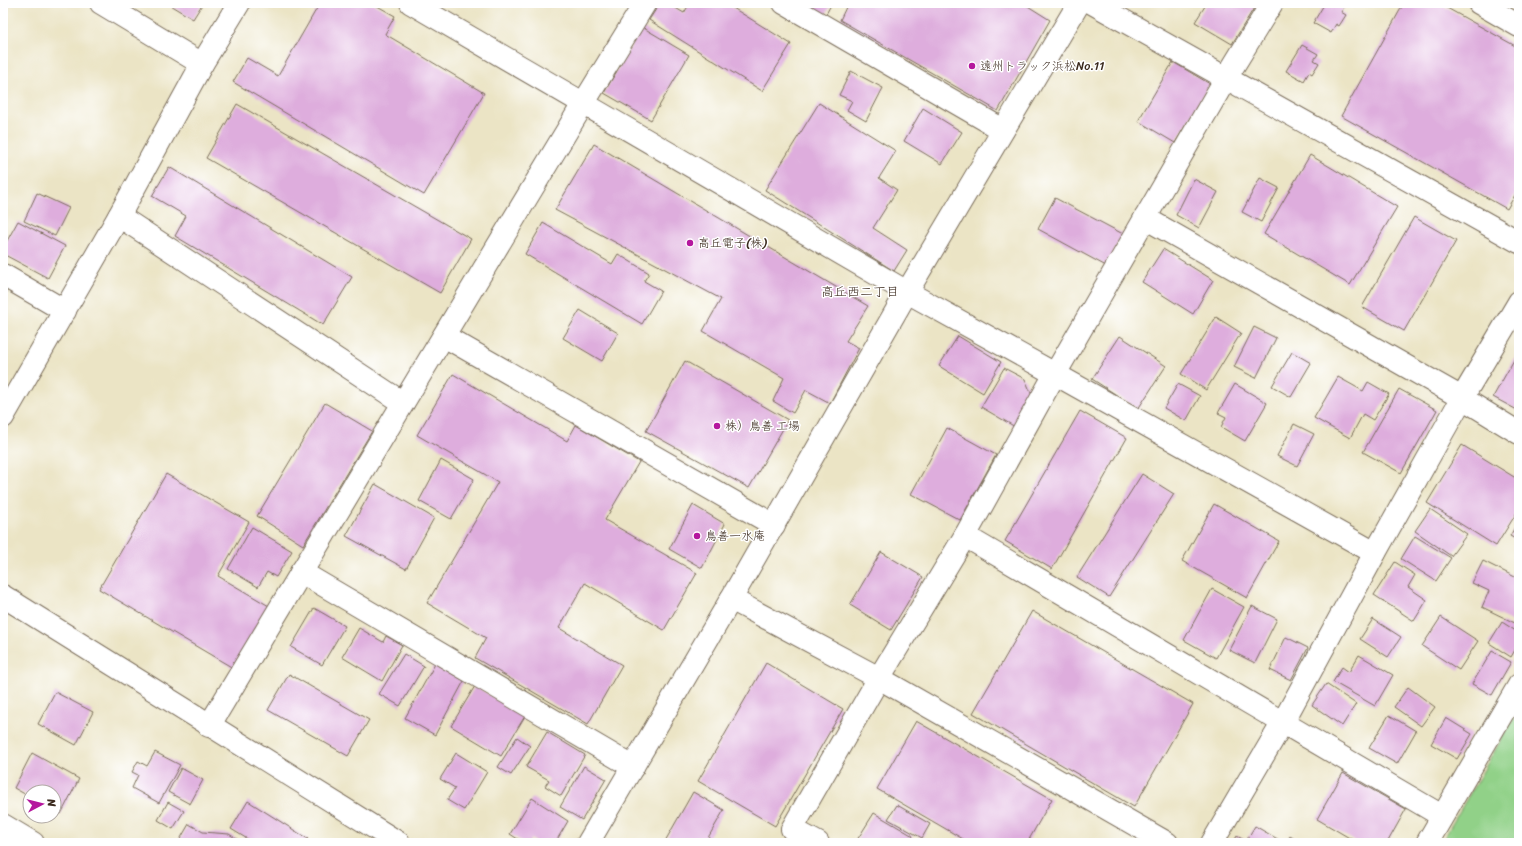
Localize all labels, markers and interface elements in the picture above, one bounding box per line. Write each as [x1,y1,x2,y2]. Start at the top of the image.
place label: 遠州トラック浜松No.11 [980,55,1104,77]
marker: 遠州トラック浜松No.11 [967,61,977,71]
place label: 高丘電子(株) [698,232,767,254]
marker: 高丘電子(株) [685,238,695,248]
district label: 高丘西二丁目 [821,280,899,303]
place label: 株）鳥善 工場 [725,415,800,437]
marker: 株）鳥善 工場 [712,421,722,431]
place label: 鳥善一水庵 [705,525,765,547]
marker: 鳥善一水庵 [692,531,702,541]
north arrow [22,784,62,824]
text: N [41,797,61,808]

